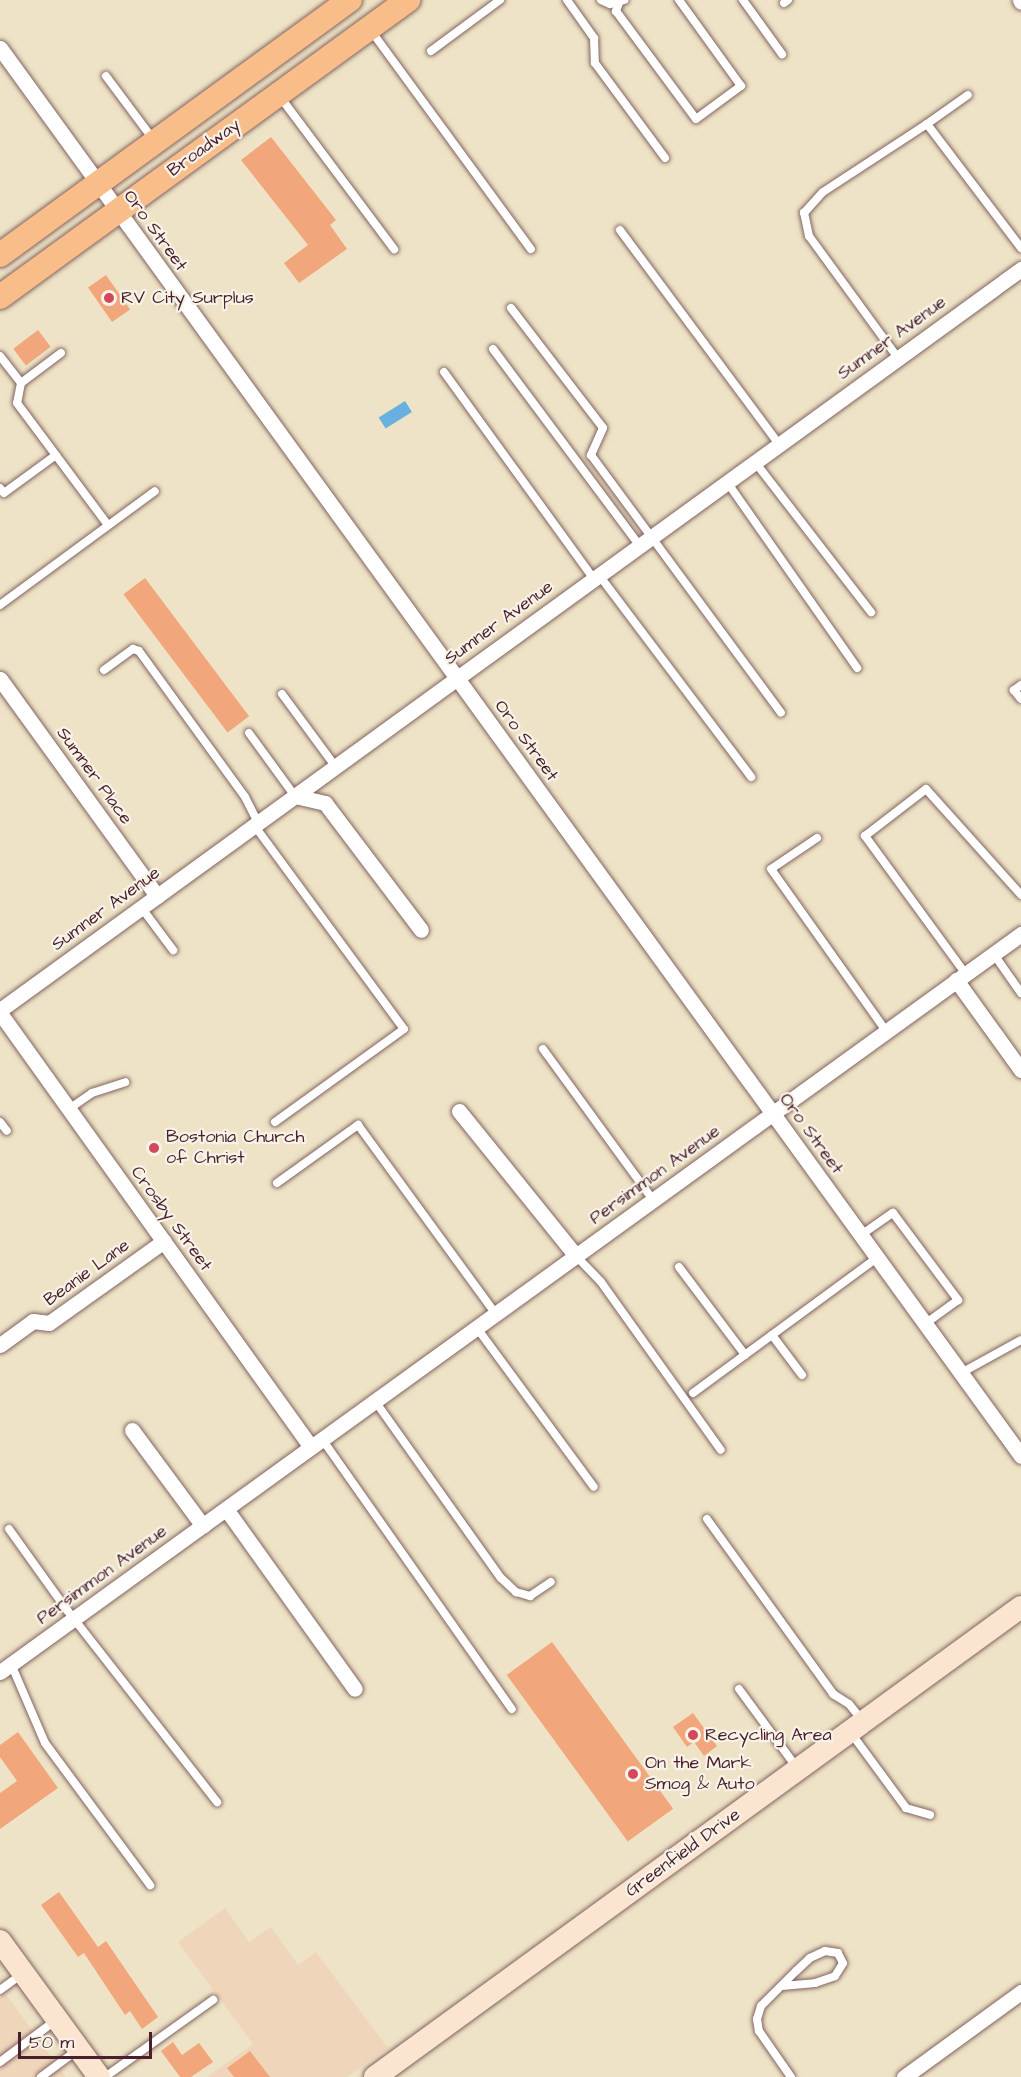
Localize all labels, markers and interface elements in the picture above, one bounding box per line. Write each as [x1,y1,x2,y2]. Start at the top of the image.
street label: Broadway [163,114,245,182]
street label: Oro Street [118,186,192,276]
place label: RV City Surplus [121,287,254,309]
marker: RV City Surplus [102,291,116,305]
street label: Sumner Avenue [833,291,951,385]
street label: Sumner Avenue [440,576,558,670]
street label: Oro Street [489,696,563,786]
street label: Sumner Place [51,723,137,829]
street label: Sumner Avenue [47,862,165,956]
street label: Oro Street [774,1089,848,1179]
street label: Persimmon Avenue [586,1120,724,1230]
place label: Bostonia Church of Christ [166,1127,304,1170]
marker: Bostonia Church of Christ [147,1141,161,1155]
street label: Crosby Street [126,1162,216,1276]
street label: Beanie Lane [40,1235,134,1311]
street label: Persimmon Avenue [33,1520,171,1630]
place label: Recycling Area [705,1724,832,1746]
marker: Recycling Area [686,1728,700,1742]
place label: On the Mark Smog & Auto [645,1753,755,1796]
marker: On the Mark Smog & Auto [626,1767,640,1781]
street label: Greenfield Drive [621,1804,745,1902]
scale bar [21,2020,154,2058]
text: 50 m [29,2030,74,2055]

